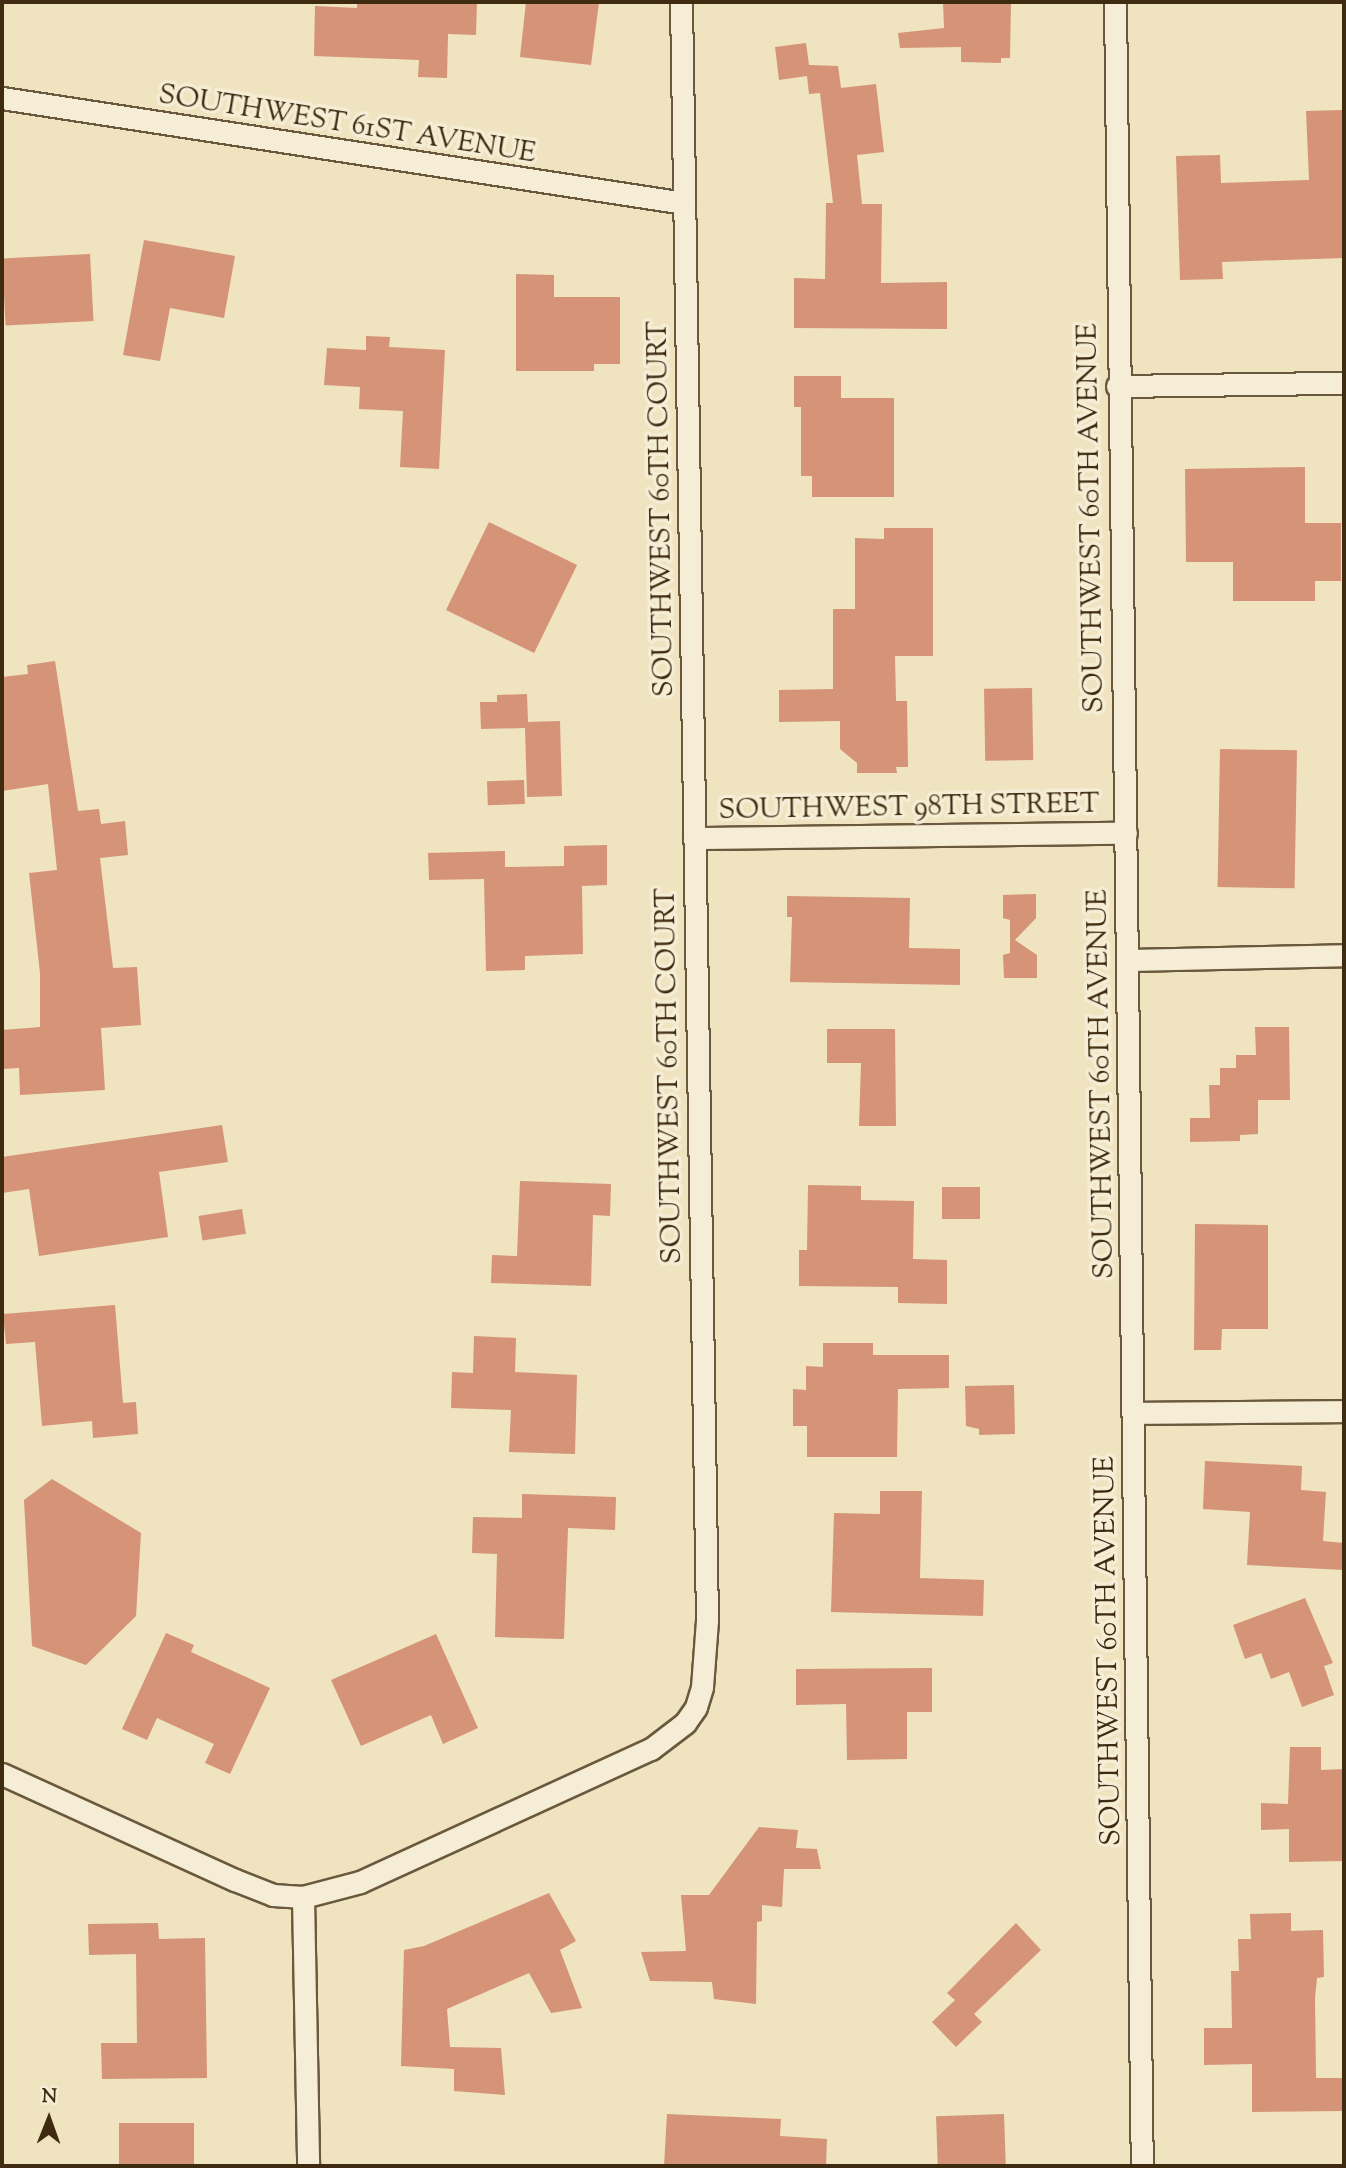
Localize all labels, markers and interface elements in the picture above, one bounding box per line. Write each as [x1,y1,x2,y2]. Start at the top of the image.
street label: SOUTHWEST 61ST AVENUE [156,79,538,171]
street label: SOUTHWEST 60TH COURT [642,321,682,697]
street label: SOUTHWEST 60TH AVENUE [1072,323,1112,713]
street label: SOUTHWEST 98TH STREET [718,788,1100,828]
street label: SOUTHWEST 60TH COURT [650,888,690,1264]
street label: SOUTHWEST 60TH AVENUE [1082,889,1122,1279]
street label: SOUTHWEST 60TH AVENUE [1089,1456,1129,1846]
north arrow [14,2084,84,2154]
text: N [42,2084,57,2111]

